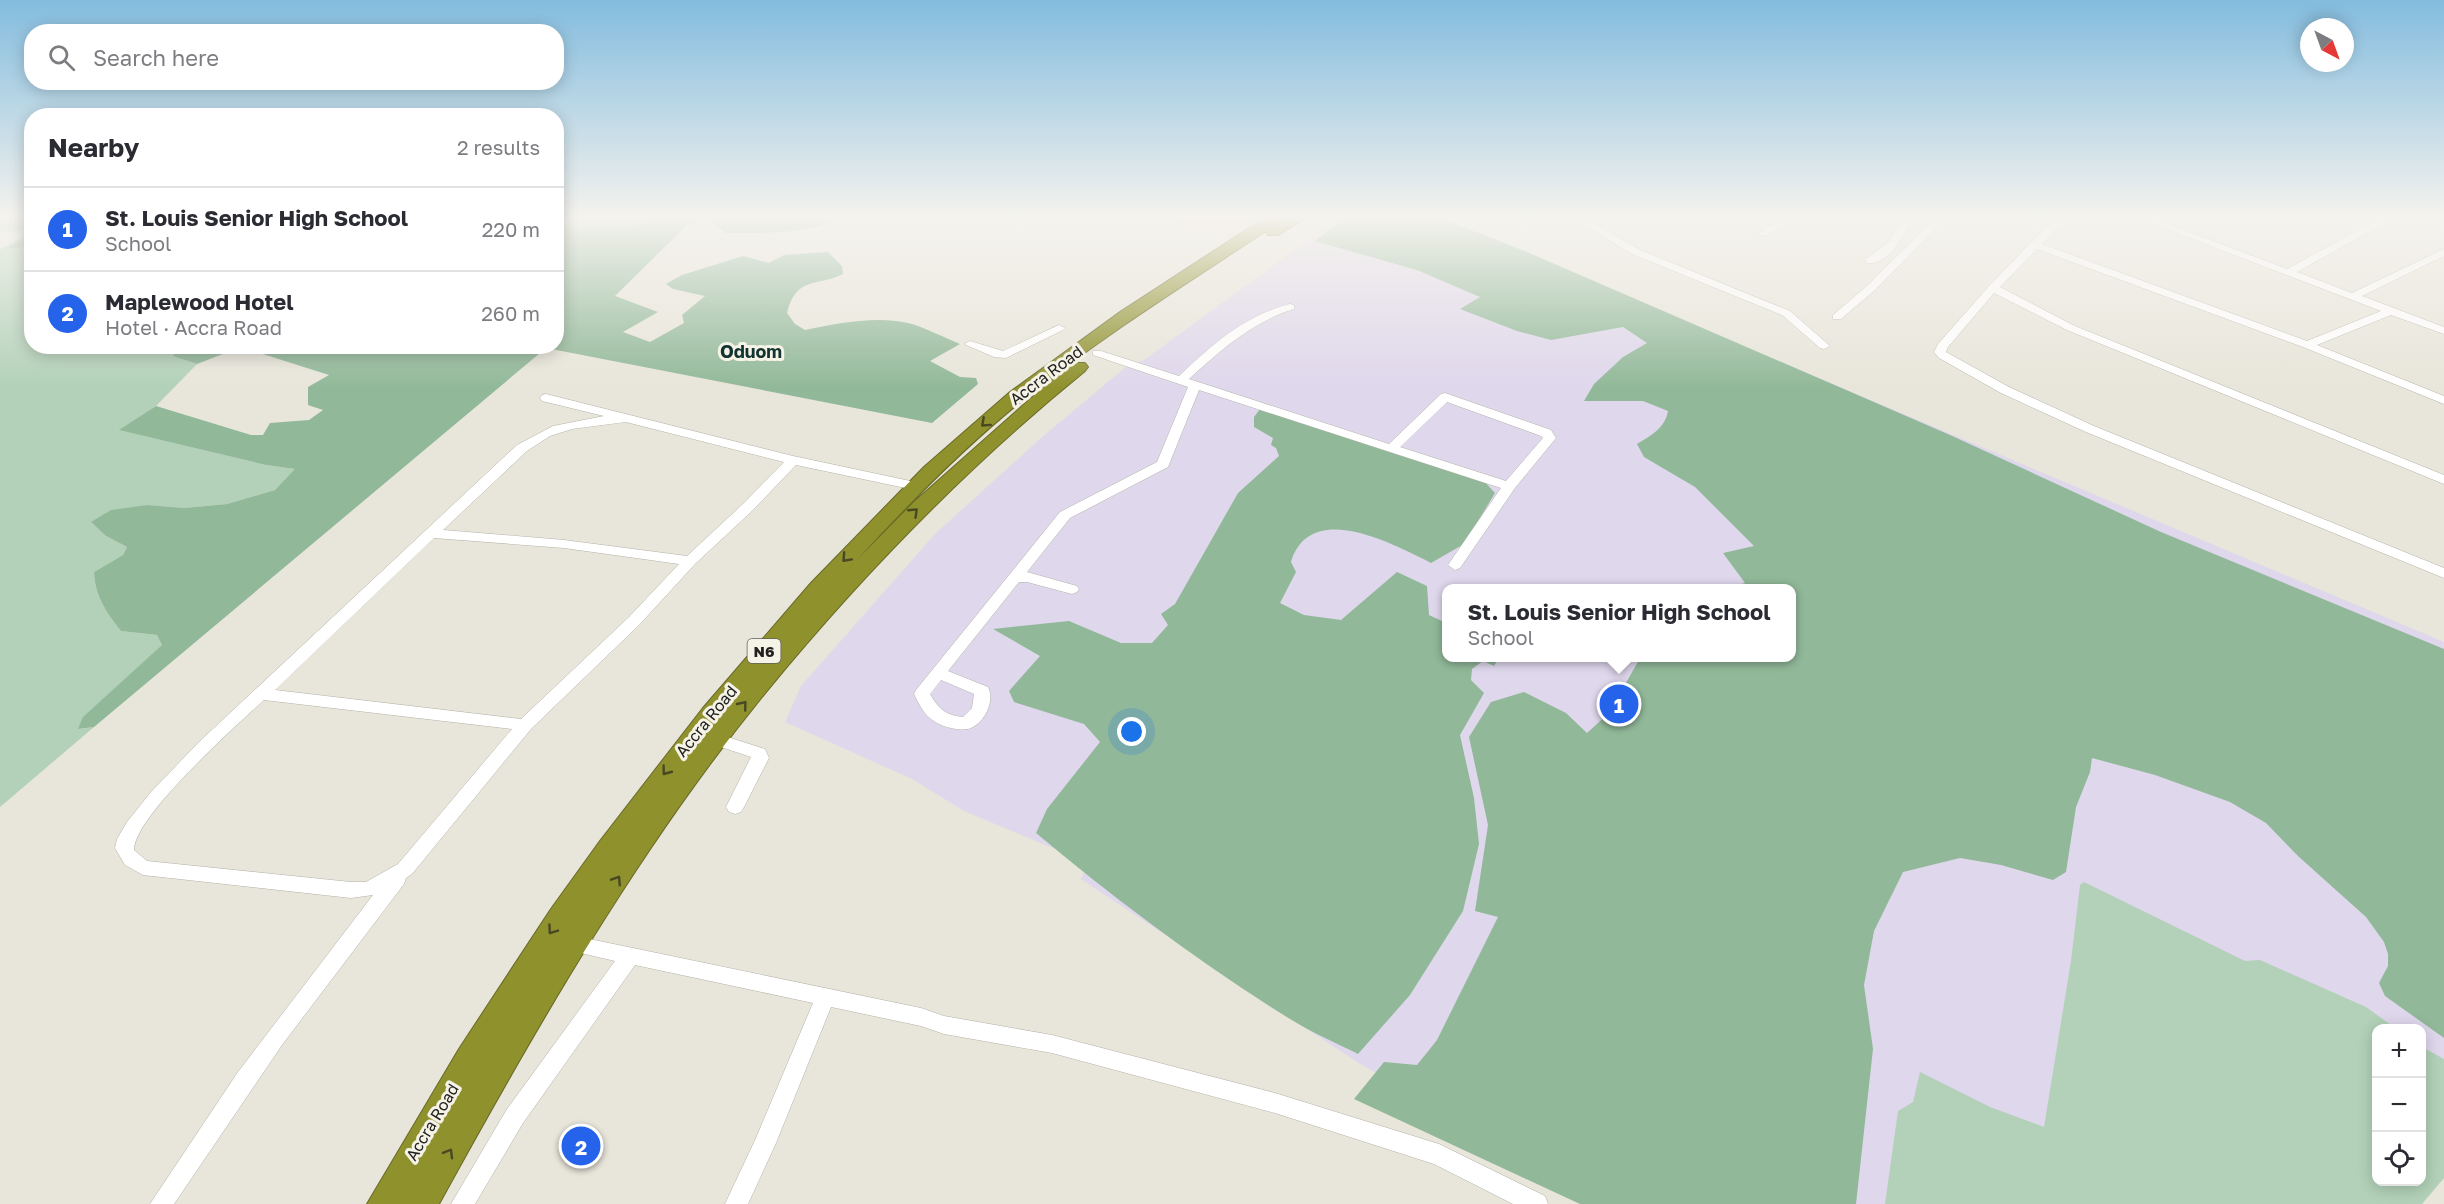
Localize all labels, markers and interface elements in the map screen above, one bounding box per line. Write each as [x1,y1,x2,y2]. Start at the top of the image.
north arrow [2300,18,2354,72]
search box [24,24,564,90]
icon: search [45,41,78,74]
text: Search here [93,44,219,71]
text: Nearby [48,132,139,163]
text: 2 results [457,135,540,159]
text: St. Louis Senior High School [105,204,408,231]
text: 1 [62,217,73,241]
text: 220 m [482,217,540,241]
text: School [105,231,171,255]
text: Maplewood Hotel [105,288,294,315]
text: 2 [61,301,74,325]
text: 260 m [481,301,540,325]
text: Hotel · Accra Road [105,315,282,339]
district label: Oduom [720,340,782,362]
street label: Accra Road [1006,341,1086,409]
one-way arrow [981,415,992,426]
one-way arrow [906,508,917,519]
one-way arrow [842,551,853,562]
popup [1442,584,1796,662]
text: St. Louis Senior High School [1467,598,1771,625]
text: School [1467,625,1534,649]
road number: N6 [748,639,780,663]
street label: Accra Road [671,681,741,761]
pin: 1 [1600,682,1638,726]
one-way arrow [736,701,747,712]
your location [1117,717,1146,746]
one-way arrow [662,765,673,776]
one-way arrow [609,875,620,886]
one-way arrow [548,923,559,934]
map controls [2372,1024,2426,1186]
button: + [2372,1024,2426,1078]
button: − [2372,1078,2426,1132]
street label: Accra Road [401,1080,463,1164]
pin: 2 [562,1124,600,1168]
button: locate [2372,1132,2426,1186]
one-way arrow [442,1149,453,1159]

